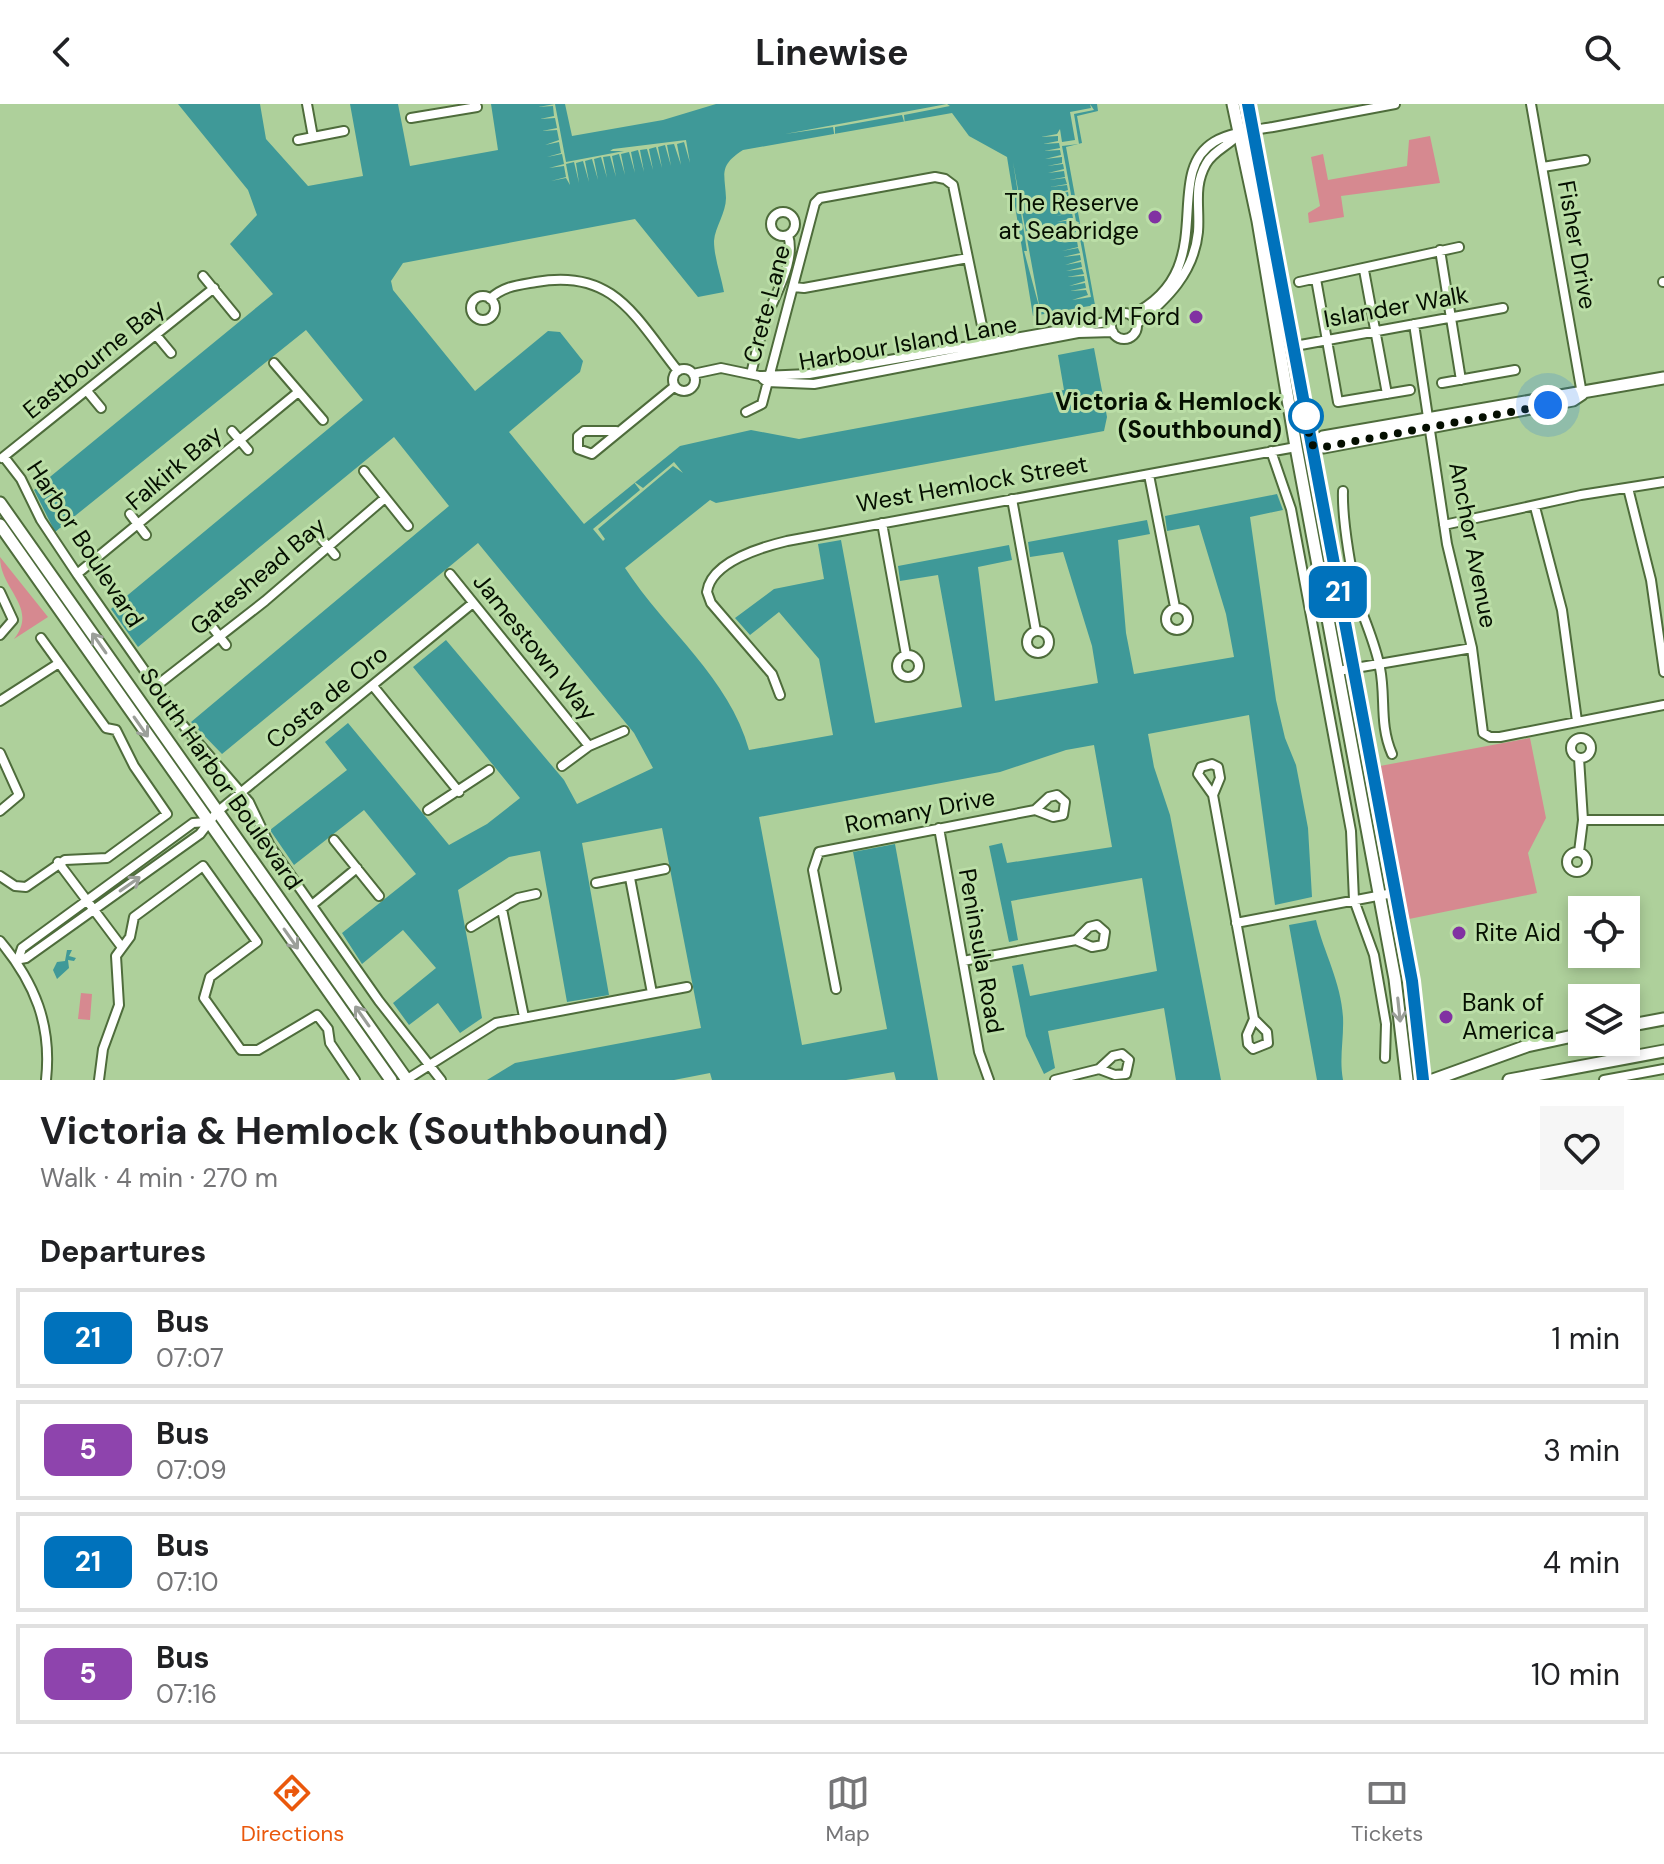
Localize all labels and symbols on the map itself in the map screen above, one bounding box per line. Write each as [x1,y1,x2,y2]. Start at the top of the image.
street label: Fisher Drive [1551,178,1604,312]
place label: The Reserve at Seabridge [999,187,1139,246]
marker: The Reserve at Seabridge [1146,208,1164,226]
street label: Crete Lane [736,241,797,366]
street label: Islander Walk [1321,279,1471,334]
street label: Eastbourne Bay [16,292,171,425]
place label: David M Ford [1034,301,1180,332]
street label: Harbour Island Lane [796,308,1019,377]
marker: David M Ford [1187,308,1205,326]
your location [1528,385,1568,425]
place label: Victoria & Hemlock (Southbound) [1055,386,1282,445]
marker: Victoria & Hemlock (Southbound) [1289,399,1323,433]
street label: Falkirk Bay [119,418,228,517]
street label: West Hemlock Street [854,448,1090,519]
street label: Harbor Boulevard [20,455,151,633]
street label: Anchor Avenue [1442,459,1505,630]
street label: Gateshead Bay [183,510,332,642]
line badge: 21 [1302,566,1374,618]
street label: Jamestown Way [466,567,604,727]
one-way arrow [91,633,107,655]
street label: Costa de Oro [259,638,394,755]
street label: South Harbor Boulevard [133,662,310,896]
one-way arrow [132,716,149,737]
street label: Romany Drive [842,781,998,840]
street label: Peninsula Road [952,866,1011,1036]
one-way arrow [118,876,140,892]
place label: Rite Aid [1475,917,1561,948]
marker: Rite Aid [1450,924,1468,942]
one-way arrow [283,928,299,950]
place label: Bank of America [1462,987,1554,1046]
one-way arrow [1392,996,1407,1023]
one-way arrow [354,1005,370,1027]
marker: Bank of America [1437,1008,1455,1026]

